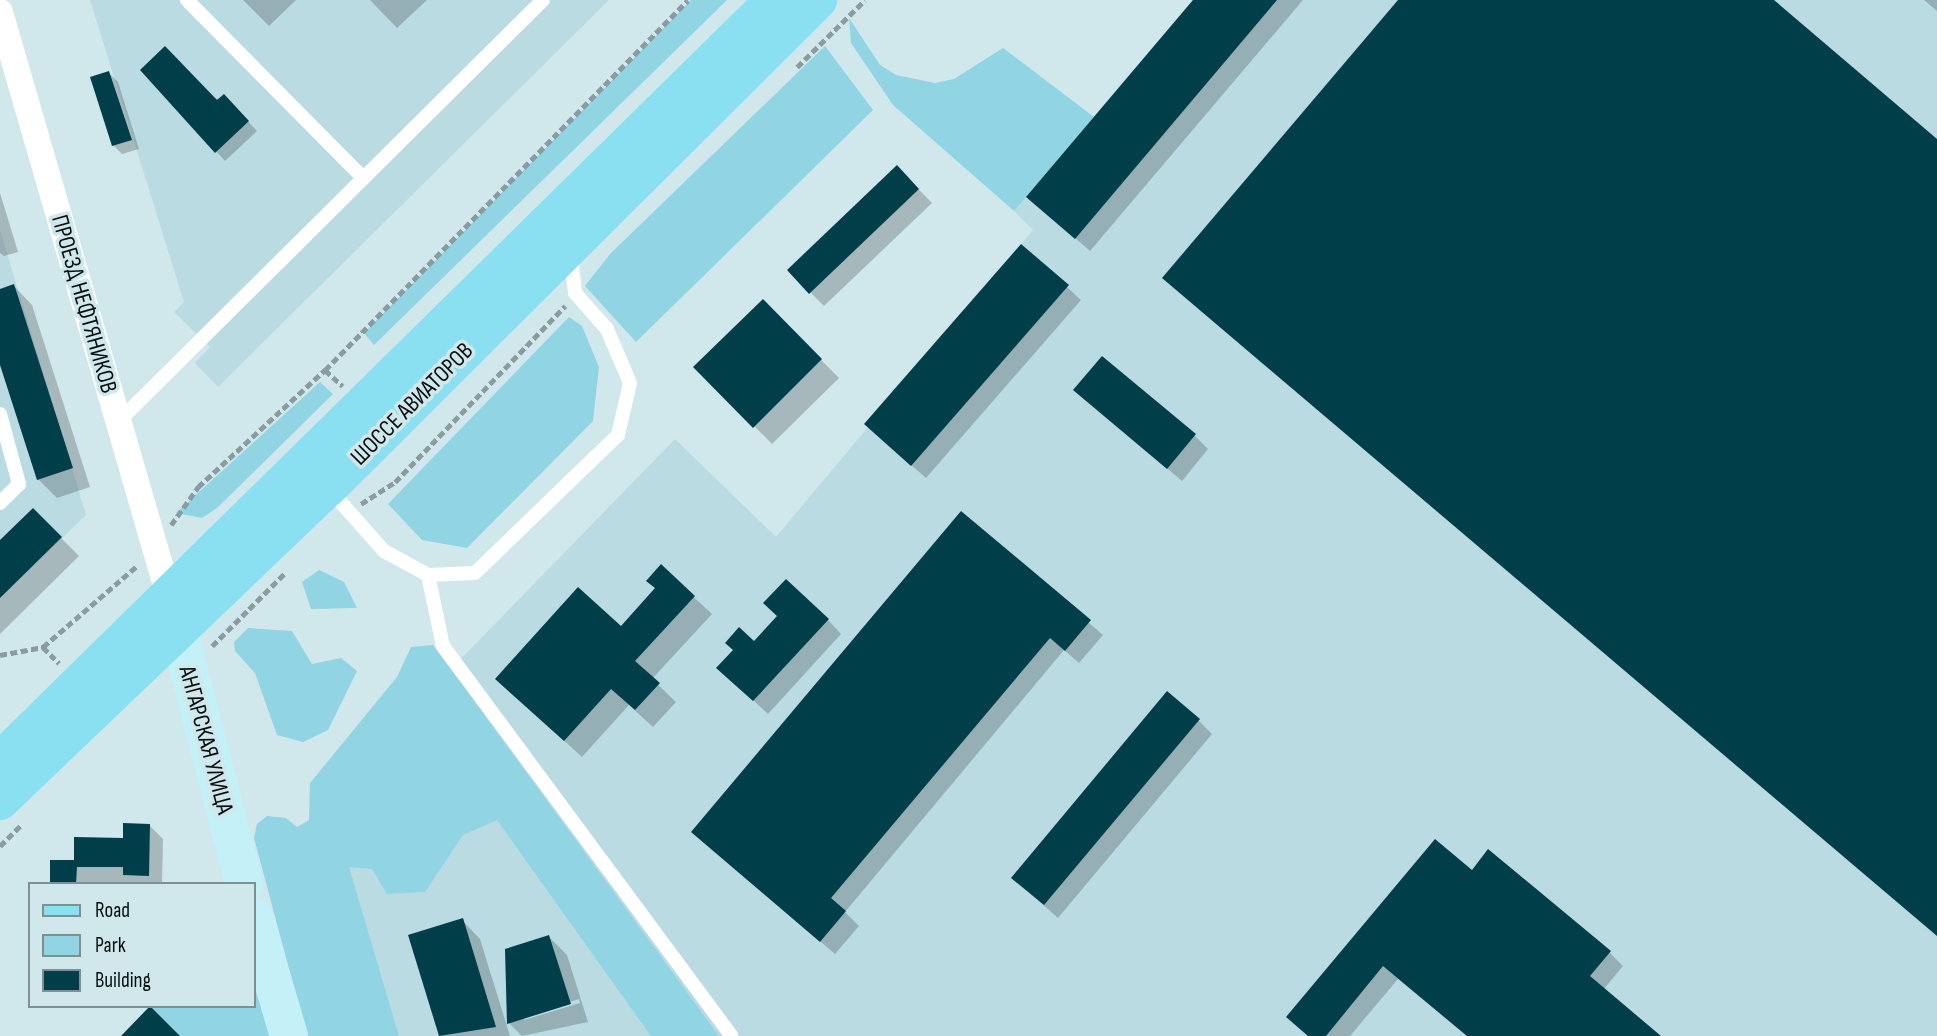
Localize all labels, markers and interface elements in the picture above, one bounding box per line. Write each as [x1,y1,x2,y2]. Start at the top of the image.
street label: ПРОЕЗД НЕФТЯНИКОВ [45,212,123,396]
street label: ШОССЕ АВИАТОРОВ [345,337,479,471]
street label: АНГАРСКАЯ УЛИЦА [172,663,240,817]
legend [28,882,256,1008]
text: Road [95,898,130,923]
text: Park [95,933,126,958]
text: Building [95,968,151,993]

